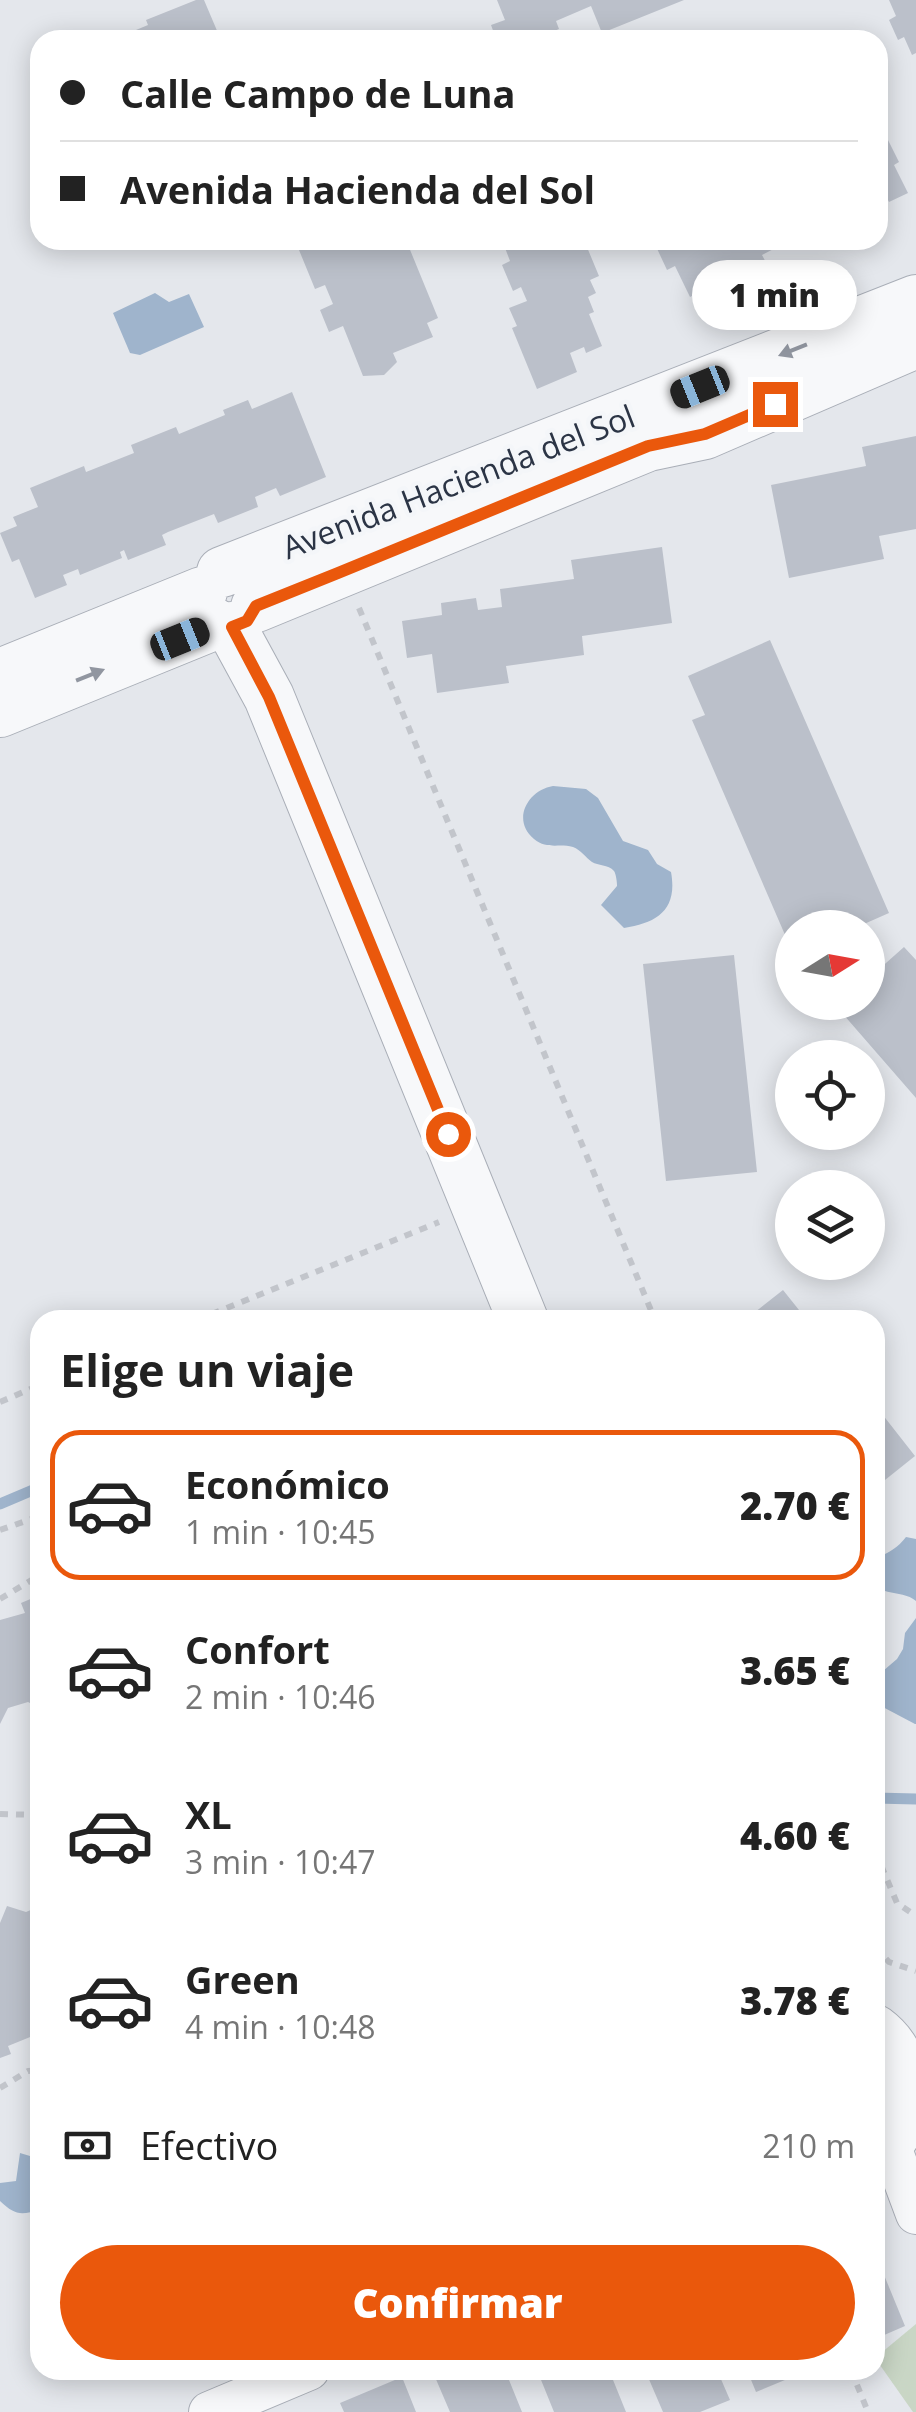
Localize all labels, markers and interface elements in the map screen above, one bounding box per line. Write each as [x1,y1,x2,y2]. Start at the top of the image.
text: Calle Campo de Luna [120,67,515,119]
text: Avenida Hacienda del Sol [120,163,595,215]
callout: 1 min [692,259,858,329]
text: 1 min [729,273,820,316]
one-way arrow [778,343,808,358]
car [667,362,733,412]
route end [753,382,798,427]
street label: Avenida Hacienda del Sol [276,394,640,568]
car [147,614,213,664]
one-way arrow [76,667,106,683]
north arrow [775,910,885,1020]
map controls [775,910,885,1280]
button: locate [775,1040,885,1150]
route start [426,1112,471,1157]
button: layers [775,1170,885,1280]
text: Elige un viaje [60,1339,354,1400]
text: Económico [185,1458,390,1510]
icon: car [65,1460,155,1550]
text: 2.70 € [740,1479,850,1531]
text: 1 min · 10:45 [185,1510,376,1553]
text: Confort [185,1623,330,1675]
icon: car [65,1625,155,1715]
text: 3.65 € [740,1644,850,1696]
text: 2 min · 10:46 [185,1675,376,1718]
text: XL [185,1788,232,1840]
icon: car [65,1790,155,1880]
text: 4.60 € [740,1809,850,1861]
text: 3 min · 10:47 [185,1840,376,1883]
text: Green [185,1953,300,2005]
icon: car [65,1955,155,2045]
text: 3.78 € [740,1974,850,2026]
text: 4 min · 10:48 [185,2005,376,2048]
icon: cash [60,2118,115,2173]
text: Efectivo [140,2119,278,2171]
text: 210 m [762,2124,855,2167]
button: Confirmar [60,2245,855,2360]

